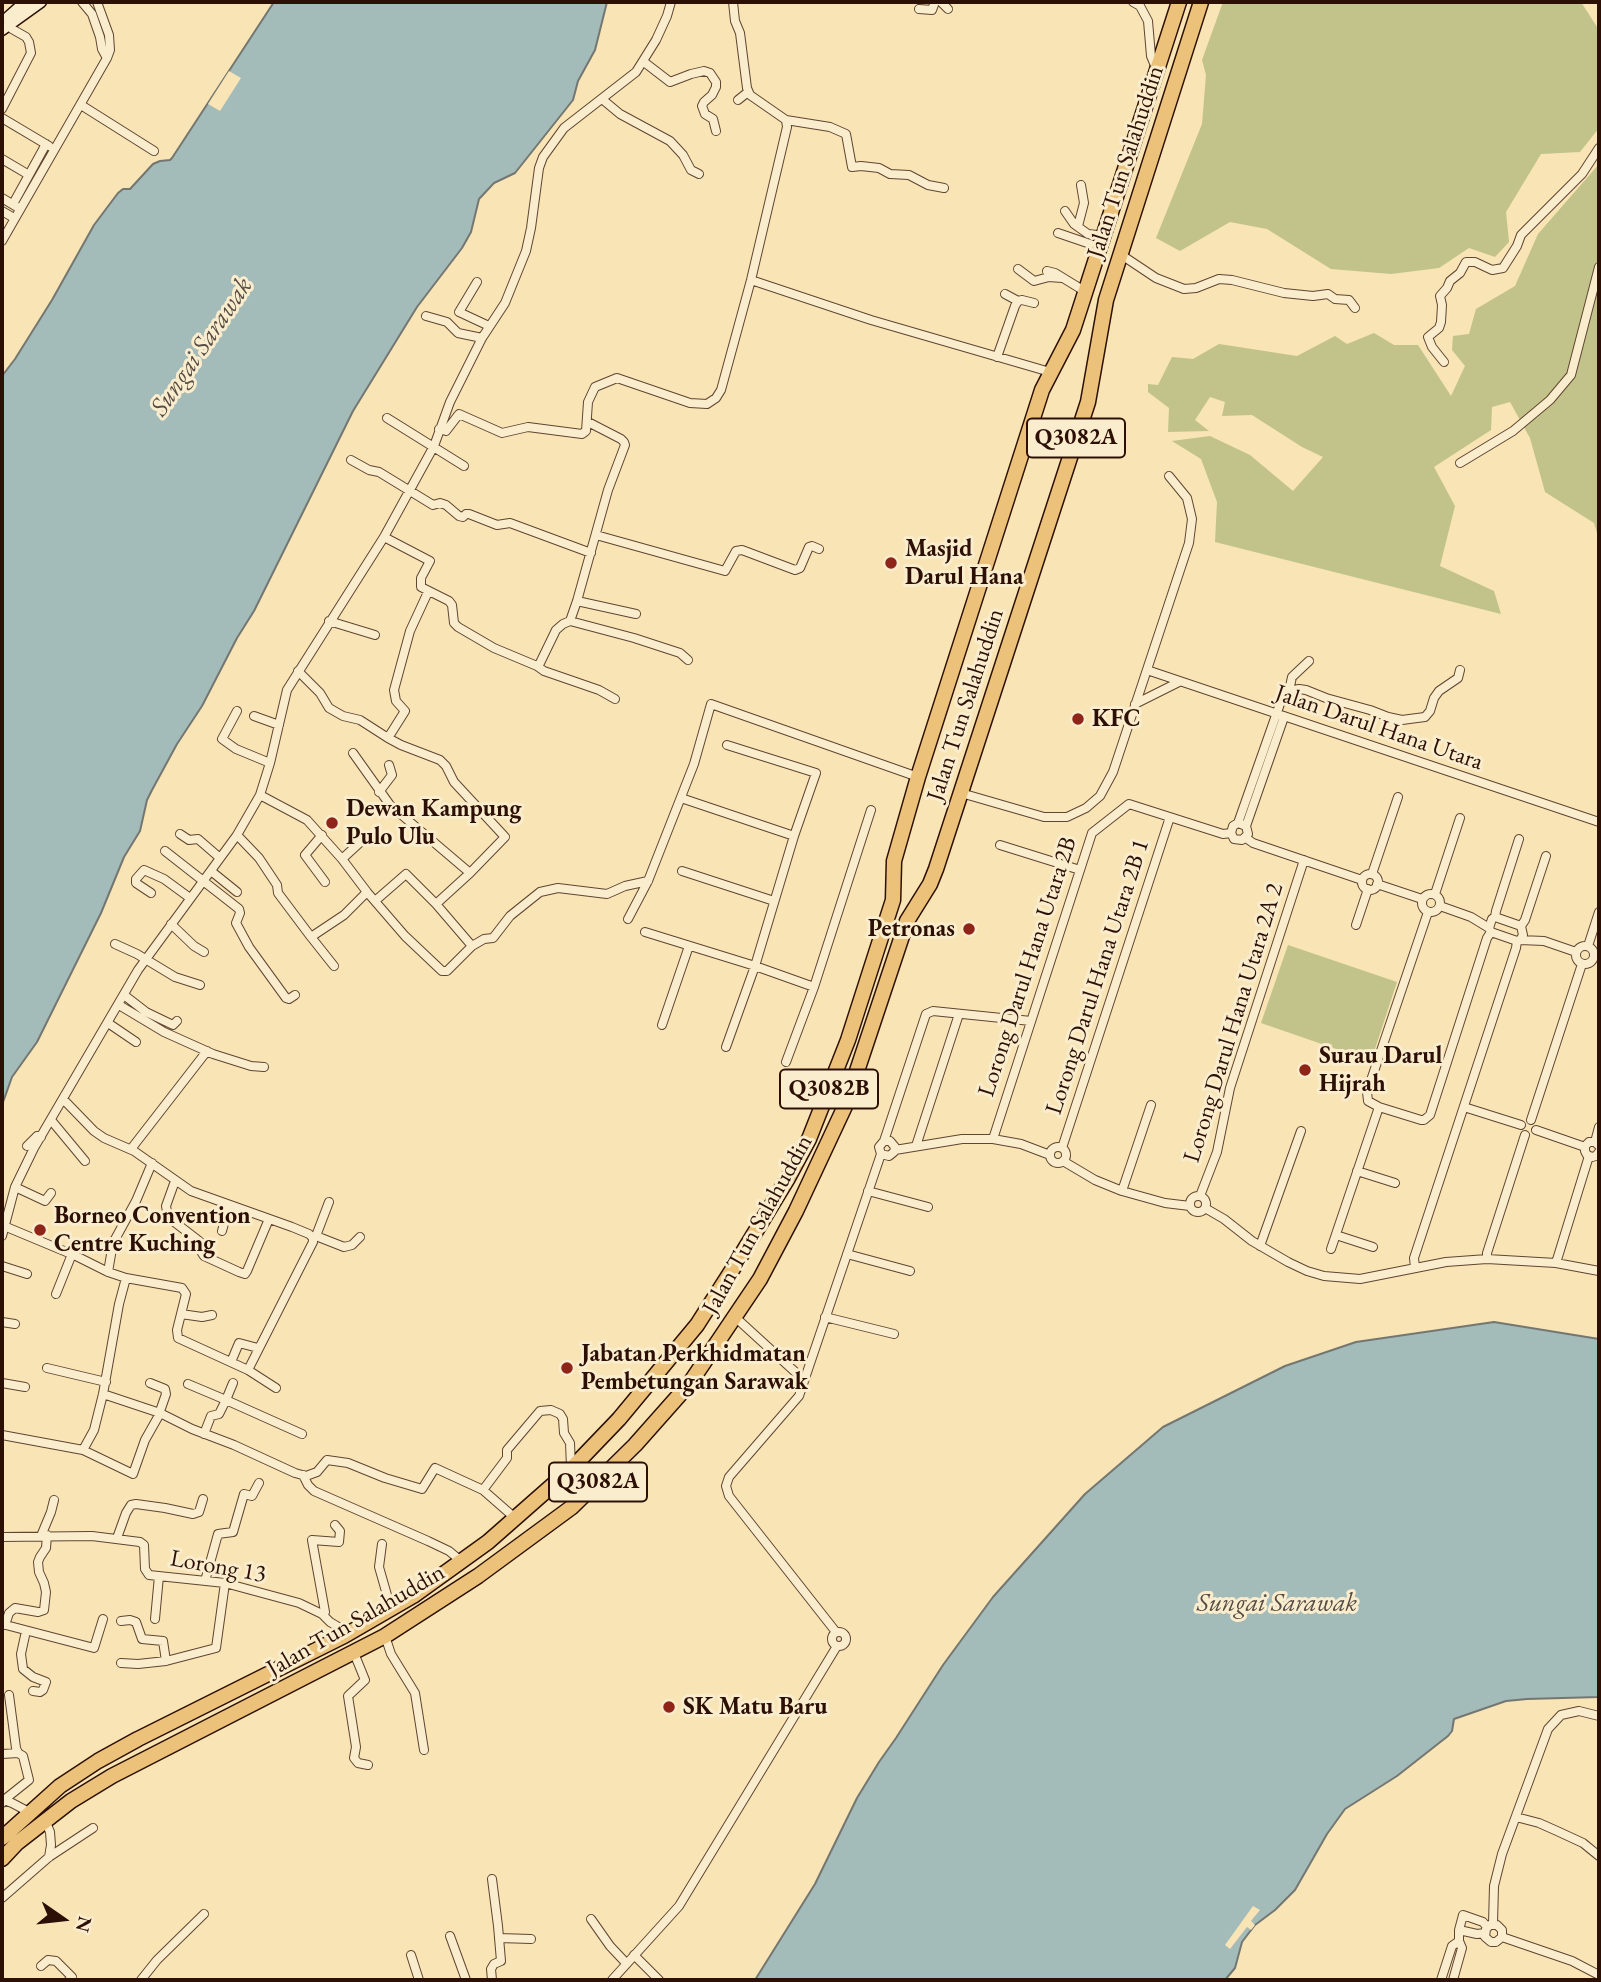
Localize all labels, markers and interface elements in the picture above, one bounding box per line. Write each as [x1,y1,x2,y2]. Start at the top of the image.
street label: Jalan Tun Salahuddin [1081,62,1171,262]
water label: Sungai Sarawak [144,272,260,422]
road number: Q3082A [1027,418,1125,458]
place label: Masjid Darul Hana [905,535,1023,591]
marker: Masjid Darul Hana [883,555,899,571]
street label: Jalan Tun Salahuddin [921,605,1011,805]
street label: Jalan Darul Hana Utara [1271,679,1487,777]
place label: KFC [1092,705,1140,733]
marker: KFC [1070,711,1086,727]
place label: Dewan Kampung Pulo Ulu [346,795,522,851]
marker: Dewan Kampung Pulo Ulu [324,815,340,831]
street label: Lorong Darul Hana Utara 2B [972,833,1084,1101]
street label: Lorong Darul Hana Utara 2B 1 [1040,836,1156,1118]
street label: Lorong Darul Hana Utara 2A 2 [1178,880,1290,1166]
place label: Petronas [868,915,955,943]
marker: Petronas [961,921,977,937]
place label: Surau Darul Hijrah [1319,1042,1442,1098]
marker: Surau Darul Hijrah [1297,1062,1313,1078]
road number: Q3082B [780,1070,878,1108]
street label: Jalan Tun Salahuddin [697,1130,819,1320]
place label: Borneo Convention Centre Kuching [54,1202,251,1258]
marker: Borneo Convention Centre Kuching [32,1222,48,1238]
place label: Jabatan Perkhidmatan Pembetungan Sarawak [581,1340,808,1396]
marker: Jabatan Perkhidmatan Pembetungan Sarawak [559,1360,575,1376]
road number: Q3082A [549,1462,647,1502]
street label: Lorong 13 [168,1544,268,1590]
street label: Jalan Tun Salahuddin [262,1558,450,1684]
water label: Sungai Sarawak [1197,1588,1357,1620]
place label: SK Matu Baru [683,1693,828,1721]
marker: SK Matu Baru [661,1699,677,1715]
north arrow [28,1884,98,1954]
text: N [70,1914,98,1935]

